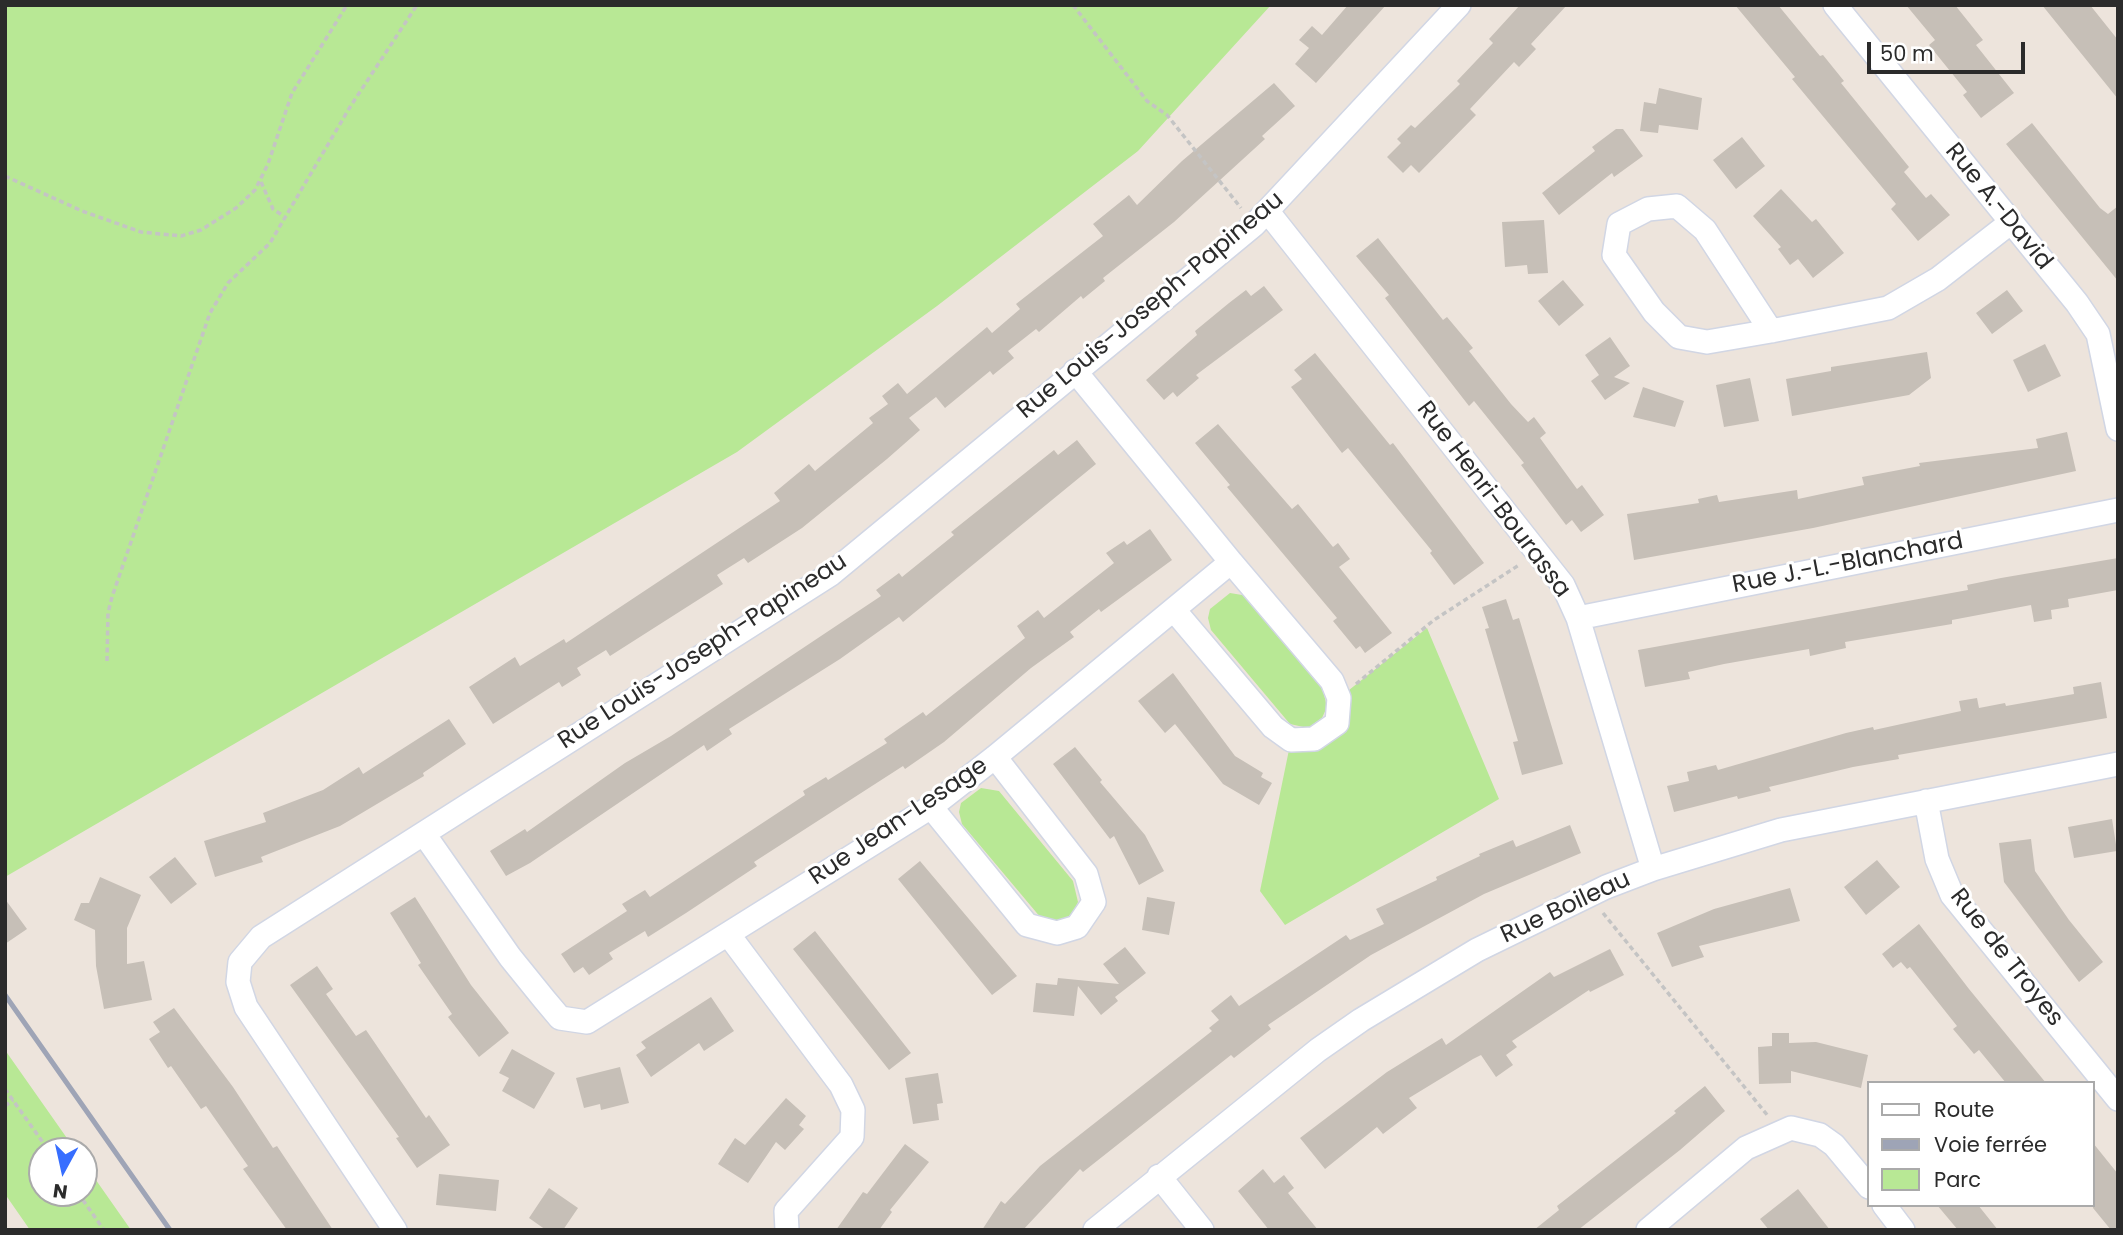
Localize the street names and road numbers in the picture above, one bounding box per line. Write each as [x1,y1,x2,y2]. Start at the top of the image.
street label: Rue A.-David [1938,138,2058,276]
street label: Rue Louis-Joseph-Papineau [1012,186,1290,426]
street label: Rue Henri-Bourassa [1410,396,1576,604]
street label: Rue J.-L.-Blanchard [1730,528,1966,600]
street label: Rue Louis-Joseph-Papineau [553,548,853,756]
street label: Rue Jean-Lesage [804,752,994,892]
street label: Rue Boileau [1497,865,1635,951]
street label: Rue de Troyes [1943,883,2069,1033]

